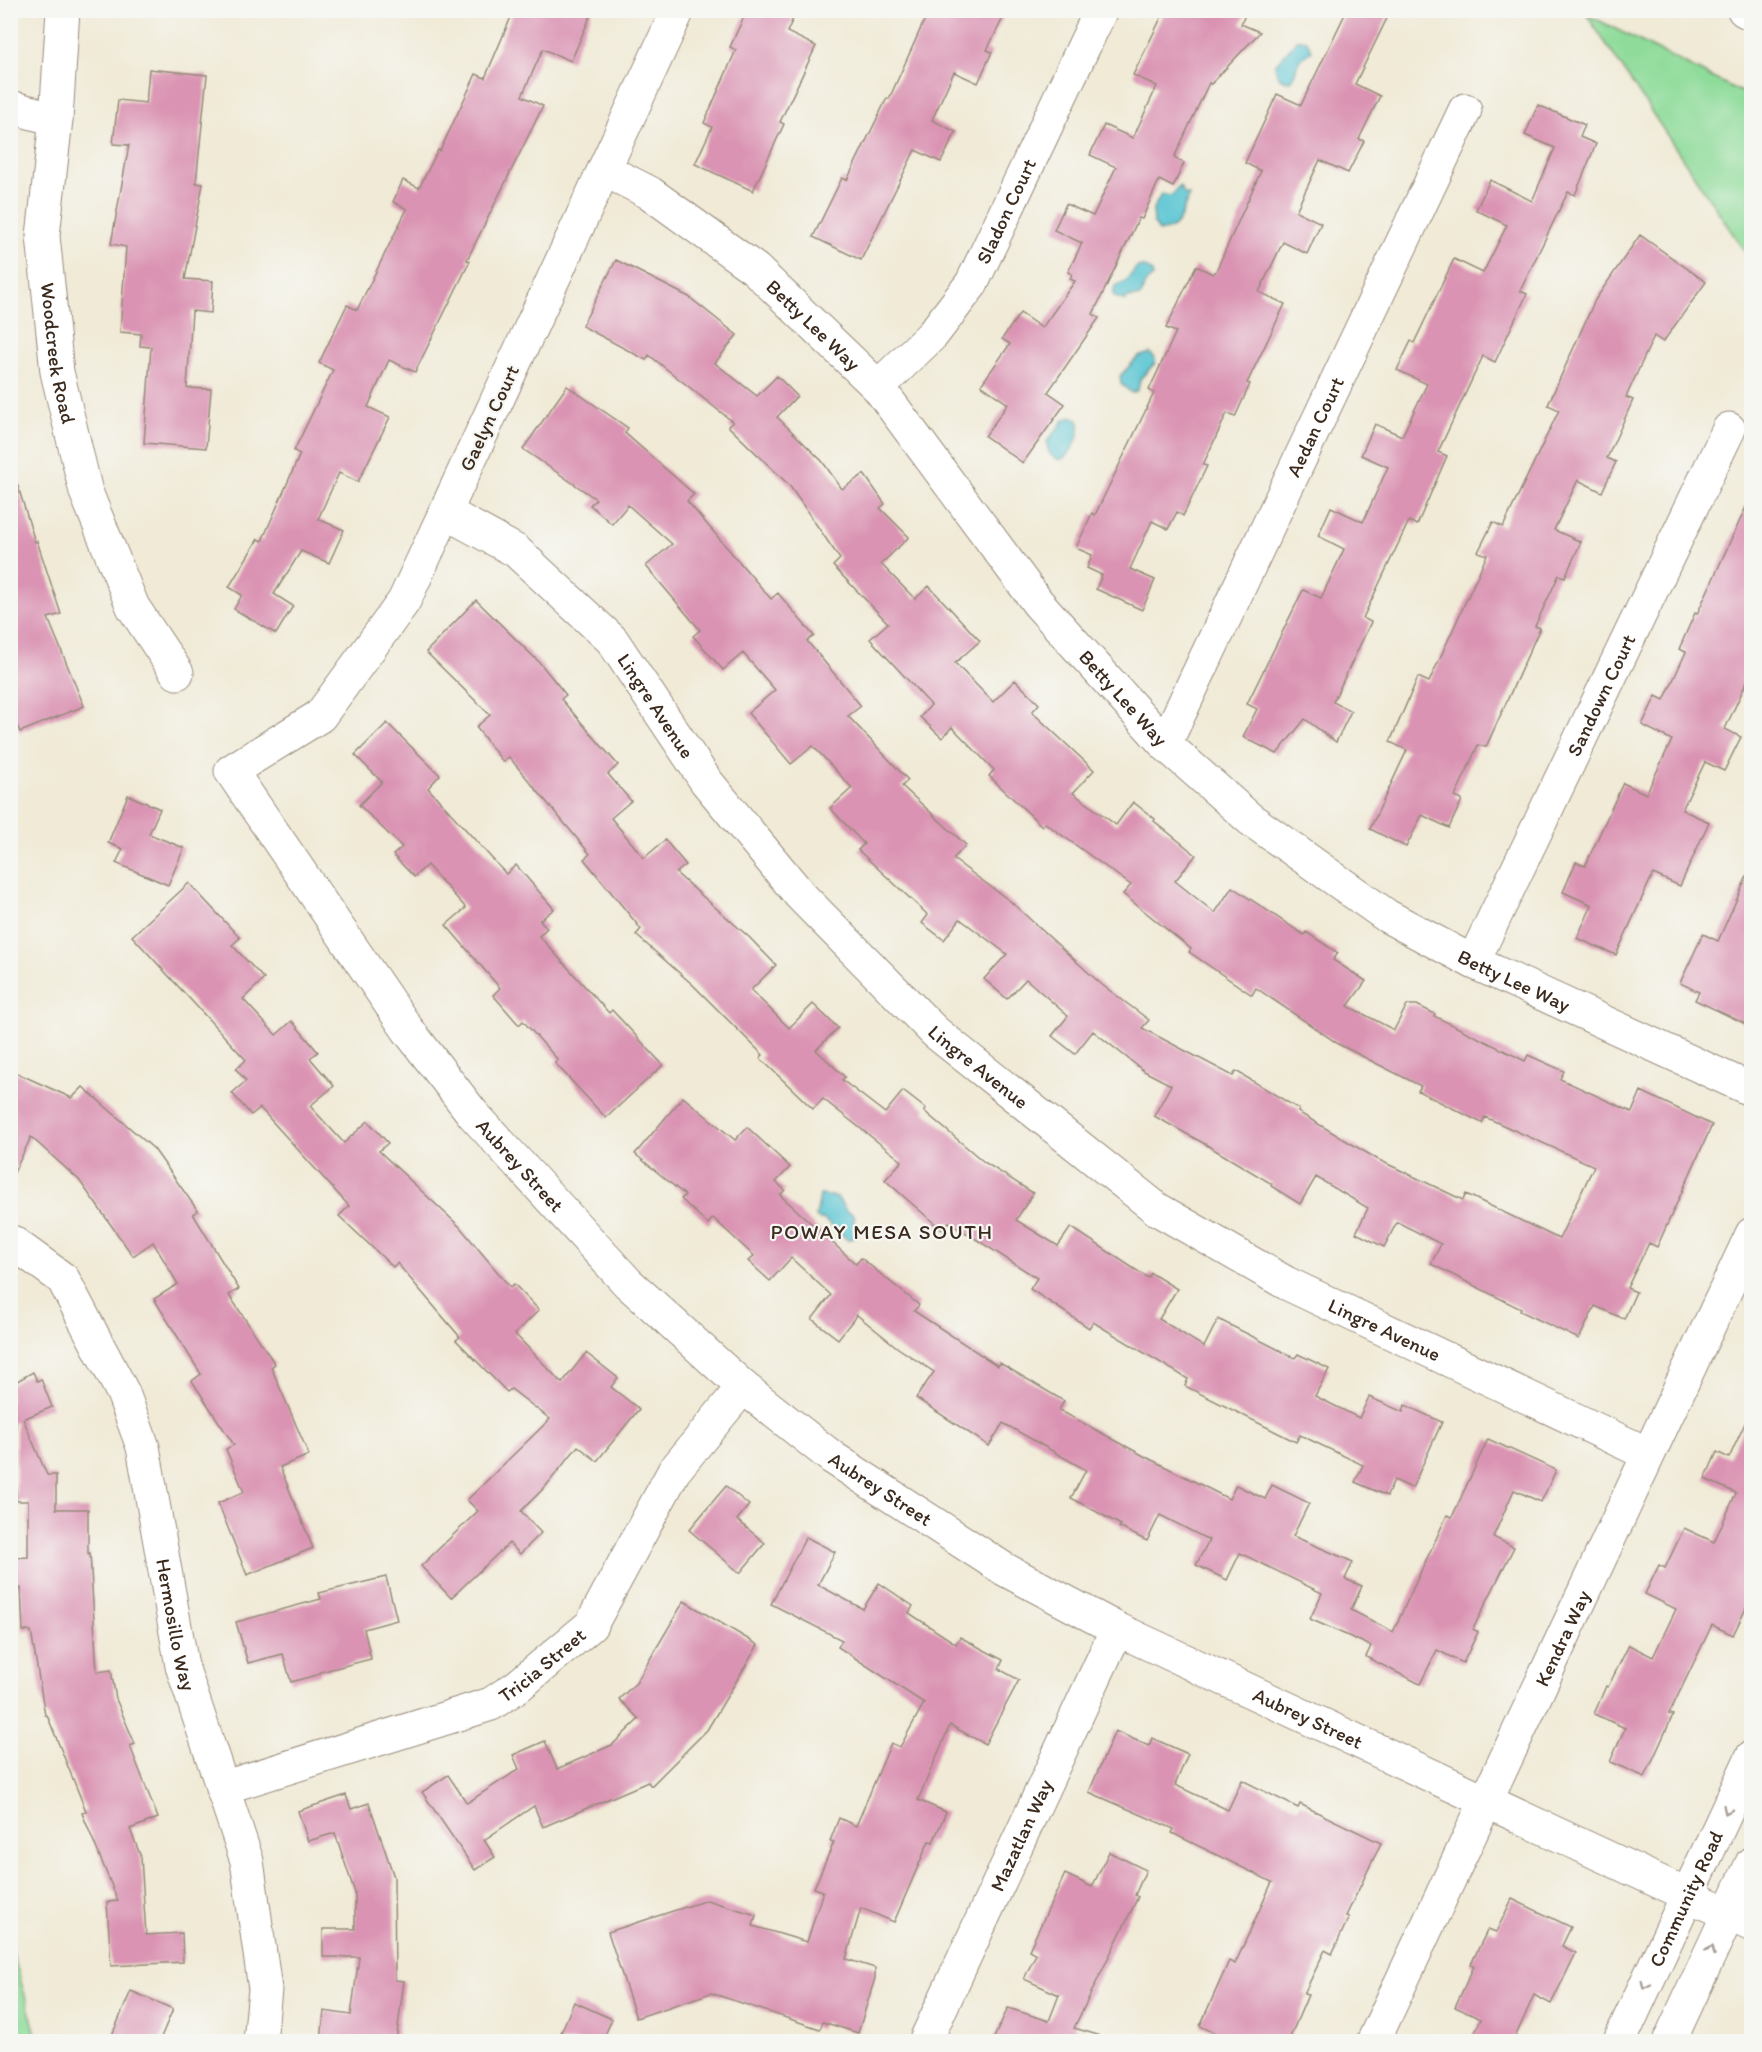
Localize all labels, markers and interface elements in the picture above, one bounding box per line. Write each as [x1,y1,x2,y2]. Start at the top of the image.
street label: Sladon Court [971,154,1041,268]
street label: Betty Lee Way [761,274,866,376]
street label: Woodcreek Road [36,281,81,426]
street label: Gaelyn Court [454,361,524,475]
street label: Aedan Court [1281,373,1349,481]
street label: Sandown Court [1562,630,1641,760]
street label: Betty Lee Way [1074,645,1173,751]
street label: Lingre Avenue [612,649,700,763]
street label: Betty Lee Way [1454,944,1575,1017]
street label: Lingre Avenue [923,1020,1033,1114]
street label: Aubrey Street [471,1114,569,1217]
district label: POWAY MESA SOUTH [770,1219,994,1244]
street label: Lingre Avenue [1324,1293,1444,1366]
street label: Aubrey Street [824,1447,937,1531]
street label: Hermosillo Way [151,1557,202,1694]
street label: Kendra Way [1530,1586,1595,1690]
street label: Tricia Street [494,1622,591,1708]
street label: Aubrey Street [1249,1682,1367,1754]
street label: Mazatlan Way [985,1775,1058,1895]
one-way arrow [1722,1803,1734,1814]
street label: Community Road [1644,1827,1728,1971]
one-way arrow [1704,1946,1716,1957]
one-way arrow [1640,1979,1652,1990]

